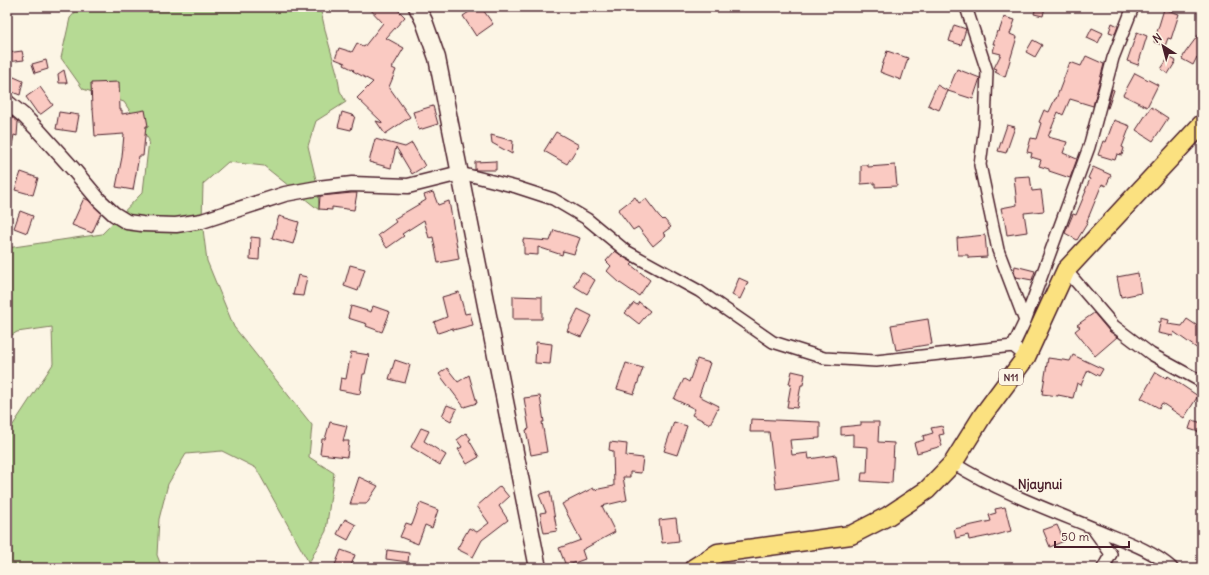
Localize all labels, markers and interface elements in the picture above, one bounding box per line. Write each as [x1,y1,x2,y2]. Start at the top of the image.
north arrow [1143,26,1183,66]
text: N [1150,30,1164,46]
road number: N11 [999,369,1023,385]
district label: Njaynui [1018,476,1062,493]
scale bar [1055,523,1129,549]
text: 50 m [1061,529,1090,544]

